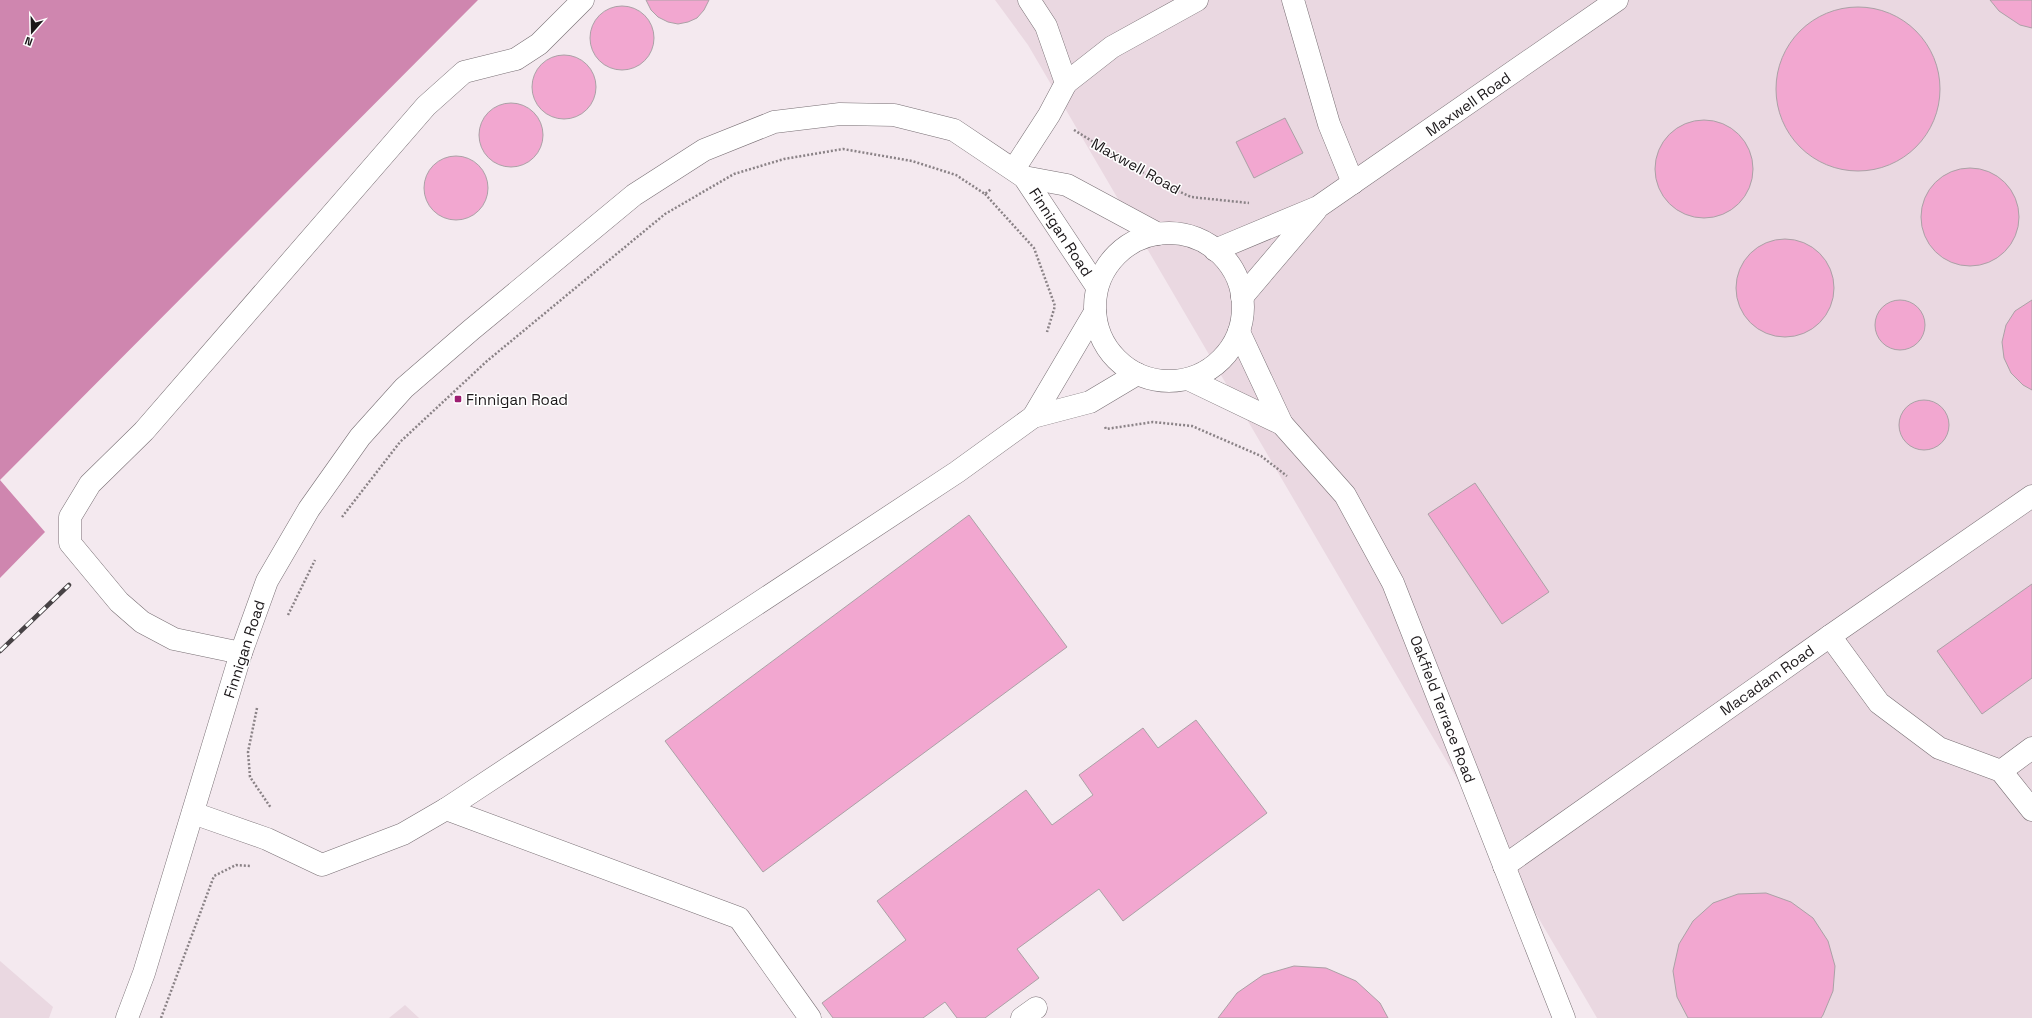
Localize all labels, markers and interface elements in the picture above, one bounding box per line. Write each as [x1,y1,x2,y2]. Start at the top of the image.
north arrow [12,12,52,52]
text: N [23,34,34,49]
street label: Maxwell Road [1422,68,1514,140]
street label: Maxwell Road [1088,134,1184,198]
street label: Finnigan Road [1025,184,1097,280]
place label: Finnigan Road [466,390,568,409]
marker: Finnigan Road [453,394,463,404]
street label: Finnigan Road [219,598,269,700]
street label: Oakfield Terrace Road [1406,633,1480,785]
street label: Macadam Road [1716,640,1818,720]

